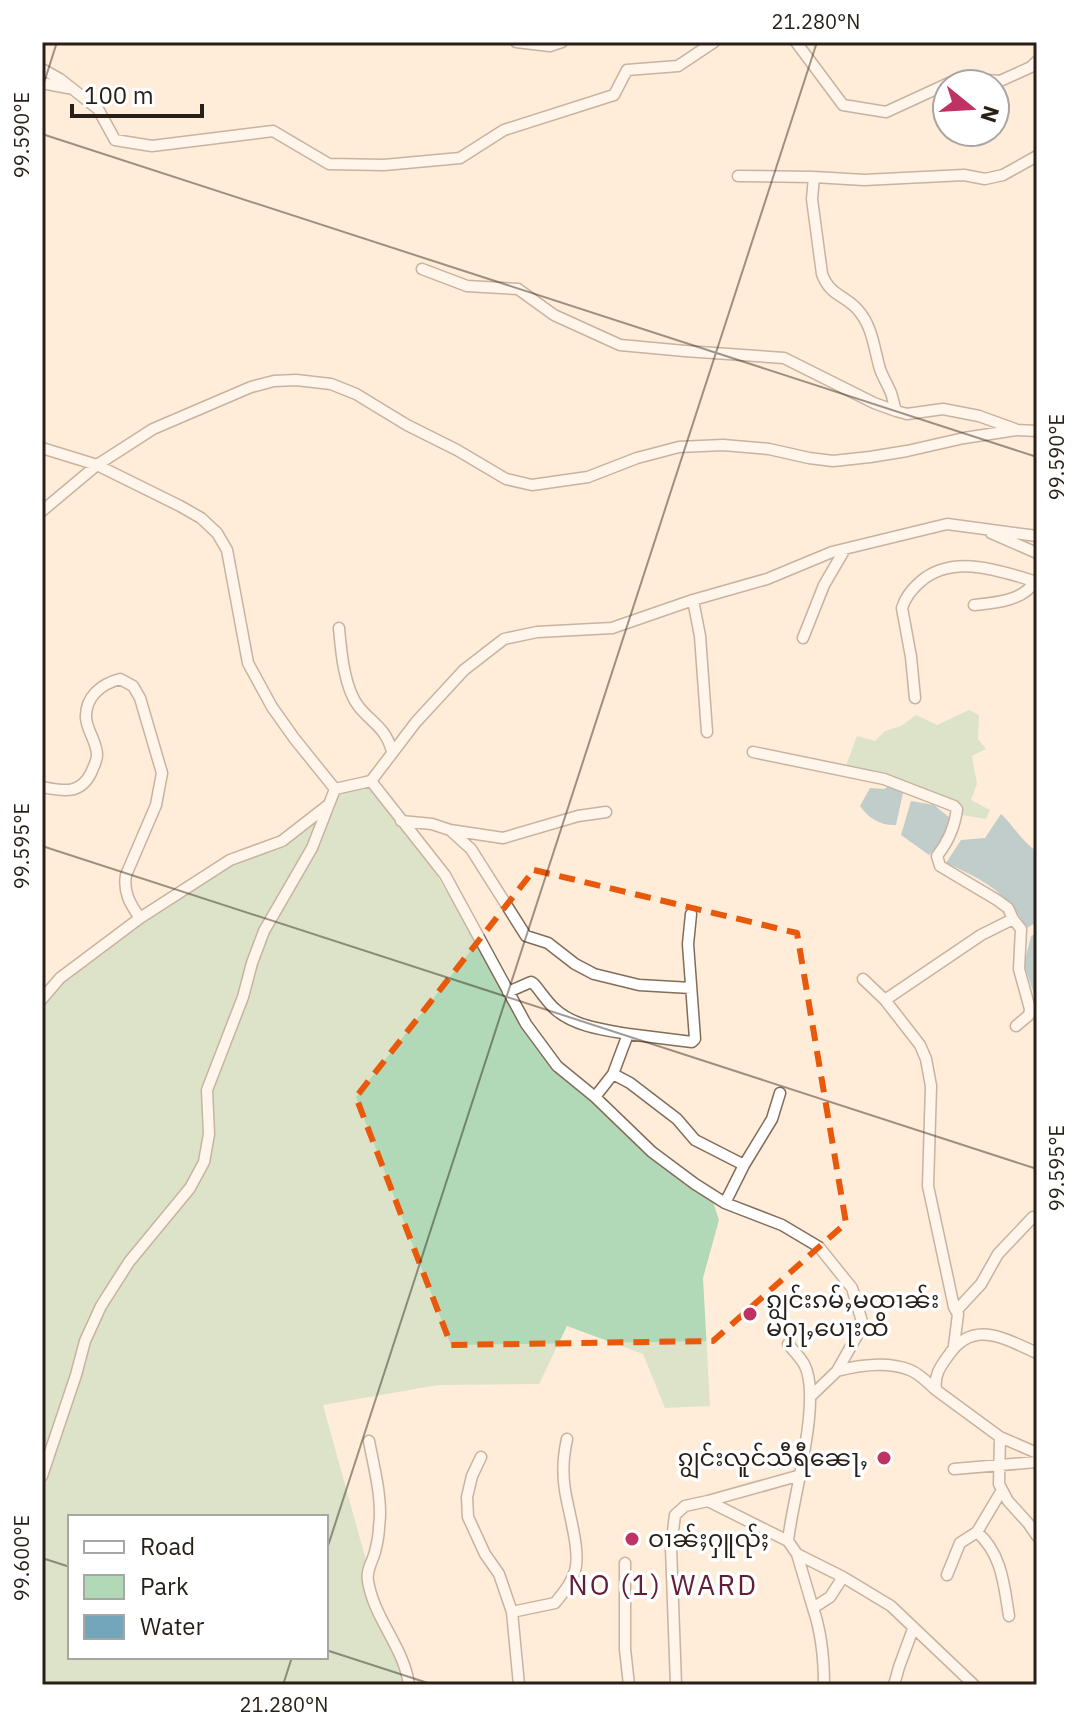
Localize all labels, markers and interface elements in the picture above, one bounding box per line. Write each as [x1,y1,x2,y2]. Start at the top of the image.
text: 21.280°N [772,8,860,35]
scale bar [72,68,202,118]
north arrow [931,68,1011,148]
text: 100 m [84,79,154,111]
text: 99.590°E [8,92,35,178]
text: N [974,102,1007,126]
text: 99.590°E [1043,414,1070,500]
text: 99.595°E [8,803,35,889]
text: 99.595°E [1043,1125,1070,1211]
place label: ၵျွင်းၵမ်ႇမထၢၼ်း မႁႃႇပေႃးထိ [766,1283,939,1347]
marker: ၵျွင်းၵမ်ႇမထၢၼ်း မႁႃႇပေႃးထိ [741,1305,759,1323]
place label: ၵျွင်းလူင်သီရီၼေႃႇ [677,1441,868,1479]
marker: ၵျွင်းလူင်သီရီၼေႃႇ [875,1449,893,1467]
text: 99.600°E [8,1515,35,1601]
legend [68,1515,328,1659]
place label: ဝၢၼ်ႈႁူၺ်ႈ [648,1522,769,1558]
text: Road [140,1530,195,1562]
marker: ဝၢၼ်ႈႁူၺ်ႈ [623,1530,641,1548]
district label: NO (1) WARD [568,1566,758,1603]
text: Park [140,1570,189,1602]
text: Water [140,1610,204,1642]
text: 21.280°N [240,1691,328,1718]

